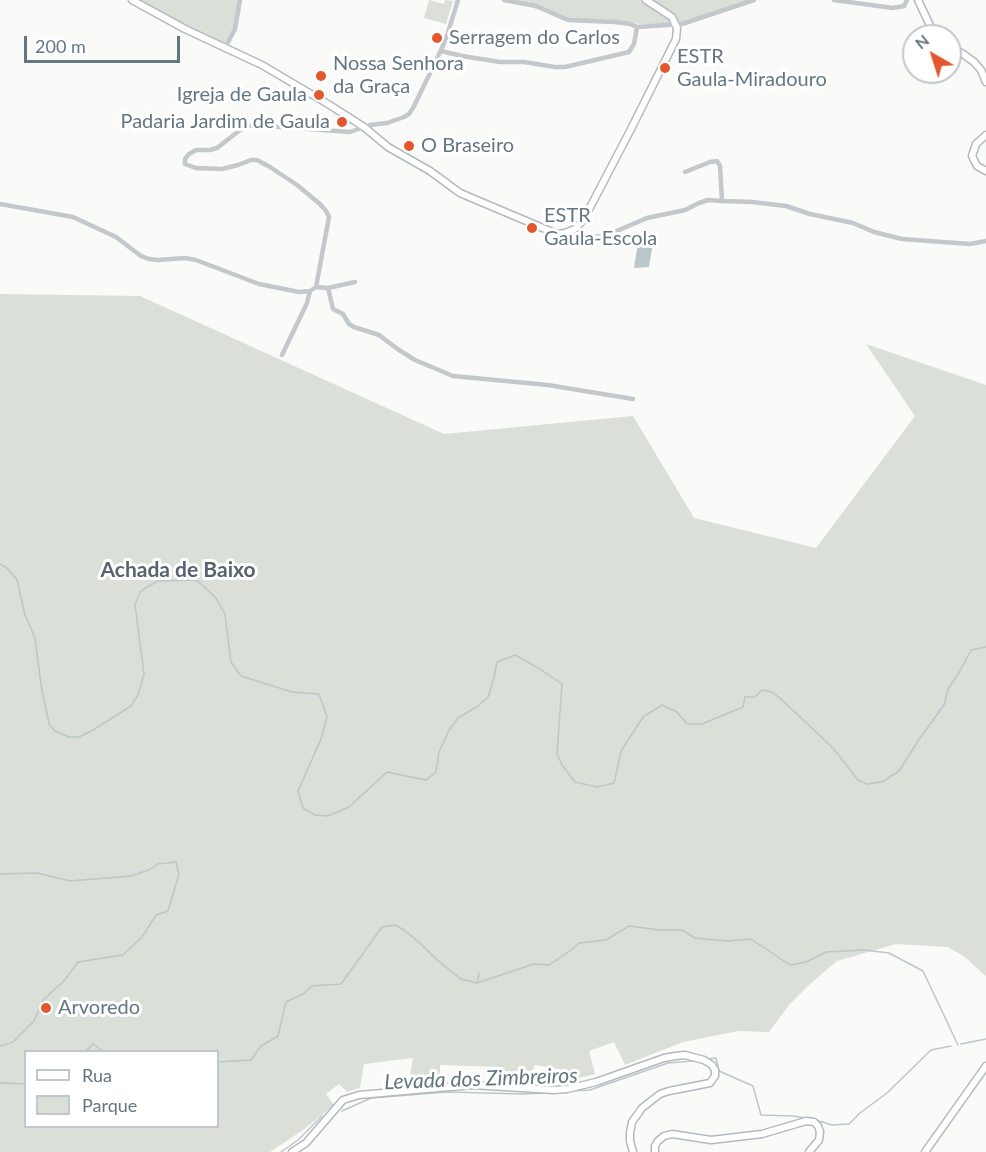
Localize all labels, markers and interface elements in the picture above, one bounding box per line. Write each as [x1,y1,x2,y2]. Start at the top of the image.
scale bar [27,24,183,62]
north arrow [902,24,962,84]
place label: Serragem do Carlos [449,26,620,50]
text: N [911,30,932,52]
marker: Serragem do Carlos [430,31,444,45]
text: 200 m [35,35,86,57]
place label: ESTR Gaula-Miradouro [677,45,827,92]
place label: Nossa Senhora da Graça [333,52,464,99]
marker: ESTR Gaula-Miradouro [658,61,672,75]
marker: Nossa Senhora da Graça [314,69,328,83]
place label: Igreja de Gaula [177,83,307,107]
marker: Igreja de Gaula [312,88,326,102]
place label: Padaria Jardim de Gaula [120,110,330,134]
marker: Padaria Jardim de Gaula [335,115,349,129]
place label: O Braseiro [421,134,514,158]
marker: O Braseiro [402,139,416,153]
place label: ESTR Gaula-Escola [544,204,657,251]
marker: ESTR Gaula-Escola [525,221,539,235]
district label: Achada de Baixo [100,557,256,583]
place label: Arvoredo [58,996,140,1020]
marker: Arvoredo [39,1001,53,1015]
legend [24,1050,219,1128]
water label: Levada dos Zimbreiros [384,1063,578,1095]
text: Rua [82,1064,112,1086]
text: Parque [82,1094,137,1116]

